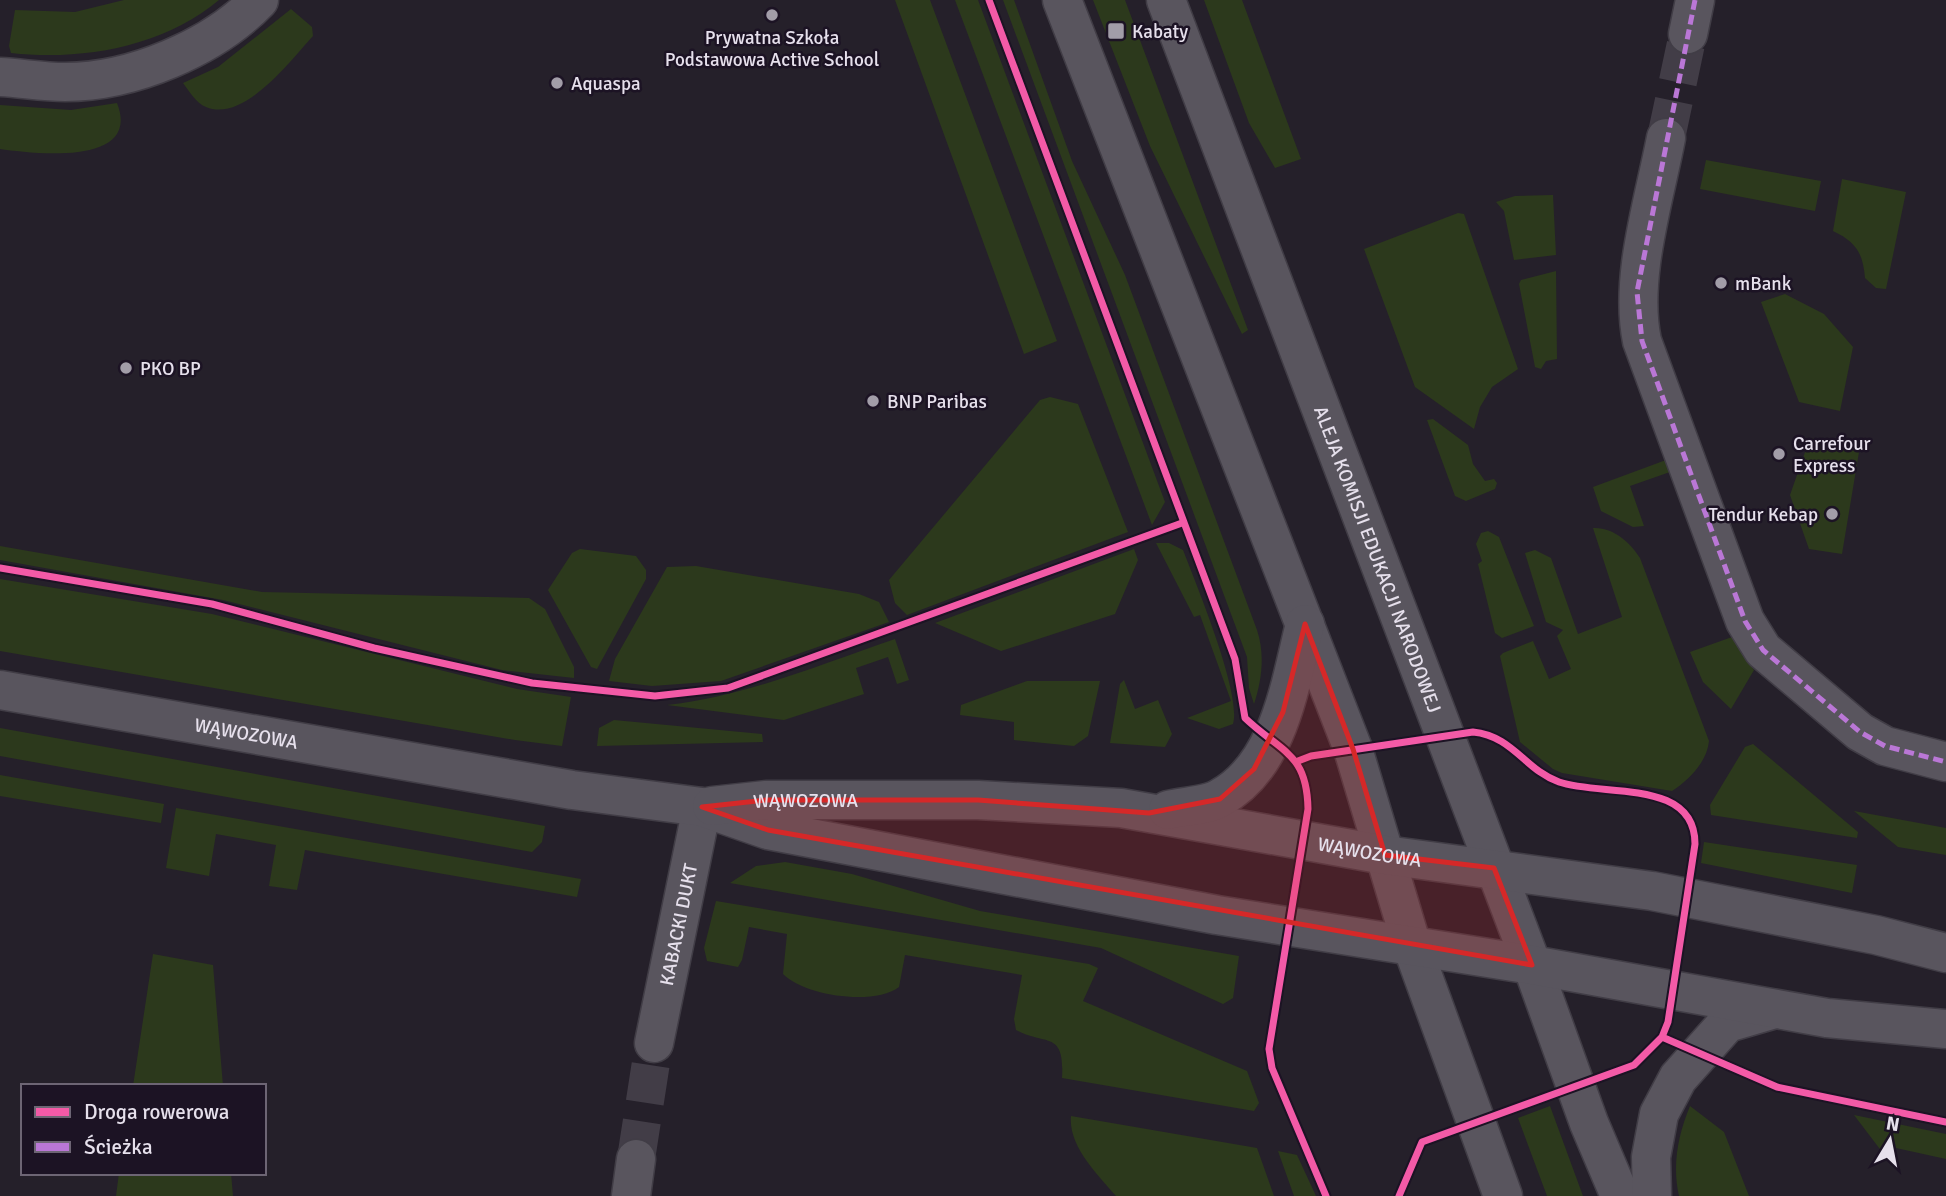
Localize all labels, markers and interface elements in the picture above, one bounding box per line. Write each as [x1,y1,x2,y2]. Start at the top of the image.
marker: Prywatna Szkoła Podstawowa Active School [764,7,780,23]
place label: Kabaty [1132,20,1188,44]
marker: Kabaty [1106,21,1126,41]
place label: Prywatna Szkoła Podstawowa Active School [665,26,879,72]
place label: Aquaspa [571,72,641,96]
marker: Aquaspa [549,75,565,91]
place label: mBank [1735,272,1792,296]
marker: mBank [1713,275,1729,291]
place label: PKO BP [140,357,201,381]
marker: PKO BP [118,360,134,376]
place label: BNP Paribas [887,390,987,414]
marker: BNP Paribas [865,393,881,409]
street label: ALEJA KOMISJI EDUKACJI NARODOWEJ [1308,403,1446,716]
place label: Carrefour Express [1793,432,1871,478]
marker: Carrefour Express [1771,446,1787,462]
place label: Tendur Kebap [1708,503,1818,527]
marker: Tendur Kebap [1824,506,1840,522]
street label: WĄWOZOWA [192,713,300,755]
street label: WĄWOZOWA [752,789,858,814]
street label: WĄWOZOWA [1316,832,1423,873]
street label: KABACKI DUKT [655,861,703,988]
legend [21,1084,266,1175]
text: Droga rowerowa [84,1099,229,1125]
north arrow [1855,1105,1925,1175]
text: N [1884,1111,1901,1137]
text: Ścieżka [84,1134,153,1160]

